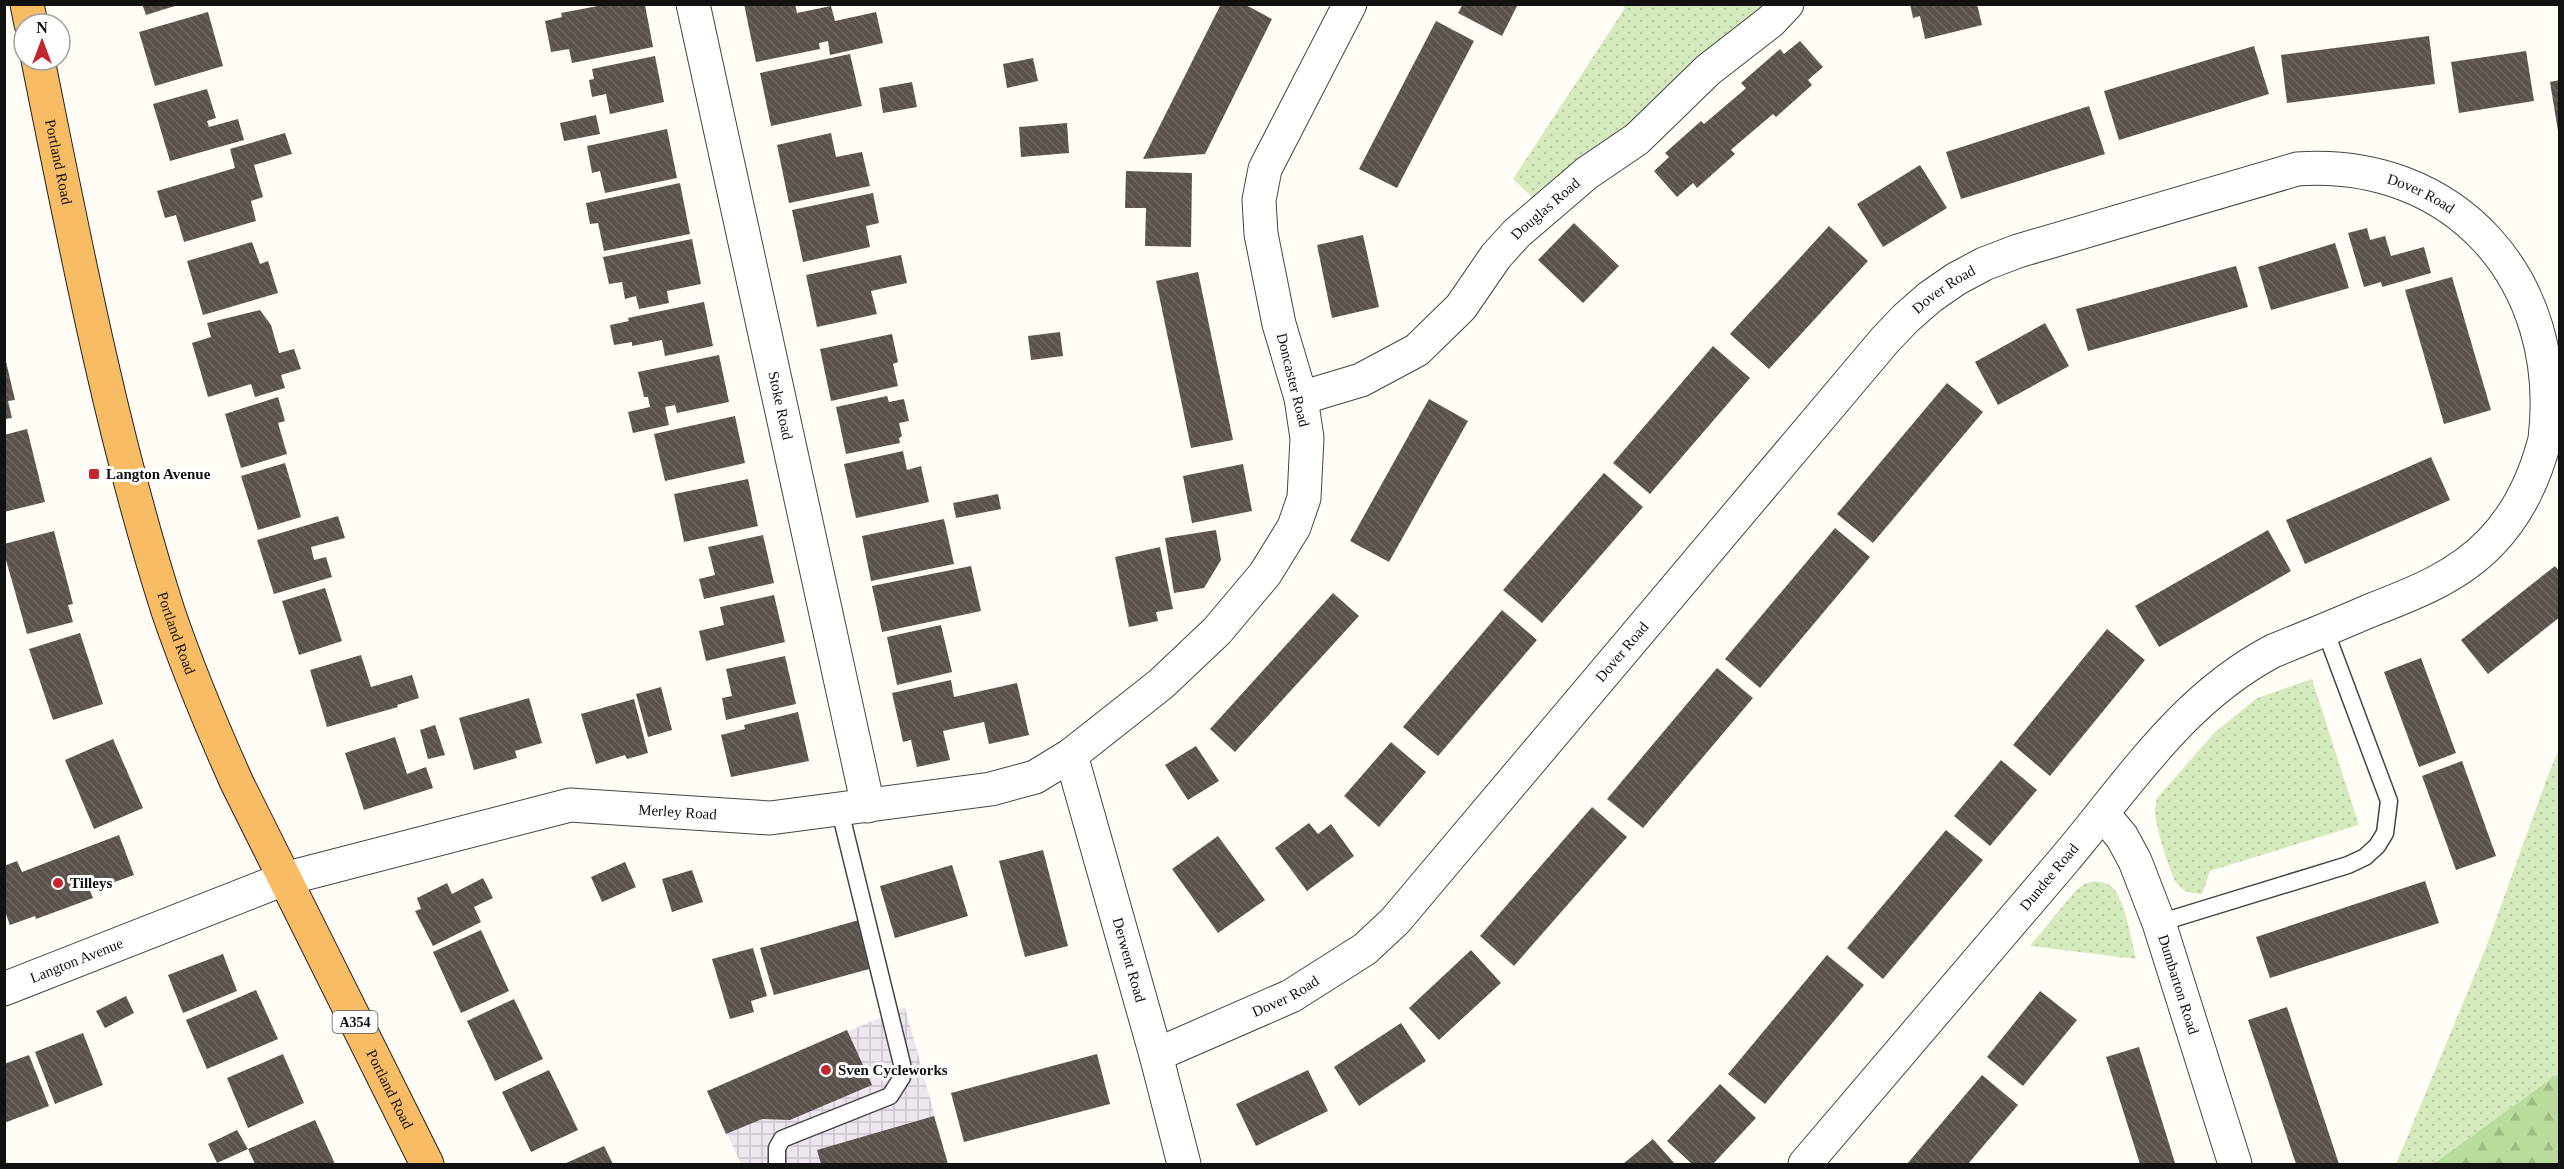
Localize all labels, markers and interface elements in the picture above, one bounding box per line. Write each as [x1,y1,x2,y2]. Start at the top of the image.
north arrow [12,12,72,72]
text: N [36,19,48,36]
street label: Portland Road [42,118,75,206]
street label: Dover Road [2385,171,2458,217]
street label: Douglas Road [1507,175,1583,242]
street label: Dover Road [1909,262,1978,317]
street label: Doncaster Road [1274,331,1313,429]
street label: Stoke Road [765,370,796,442]
place label: Langton Avenue [106,466,211,482]
marker: Langton Avenue [87,467,101,481]
street label: Portland Road [154,590,199,677]
street label: Dover Road [1592,619,1652,685]
street label: Merley Road [638,801,718,823]
street label: Dundee Road [2016,840,2082,914]
place label: Tilleys [70,875,112,891]
marker: Tilleys [51,876,65,890]
street label: Derwent Road [1109,916,1149,1005]
street label: Dumbarton Road [2155,933,2202,1037]
street label: Langton Avenue [28,935,126,986]
street label: Dover Road [1249,972,1322,1020]
road number: A354 [332,1011,378,1033]
street label: Portland Road [363,1047,416,1132]
place label: Sven Cycleworks [838,1062,948,1078]
marker: Sven Cycleworks [819,1063,833,1077]

